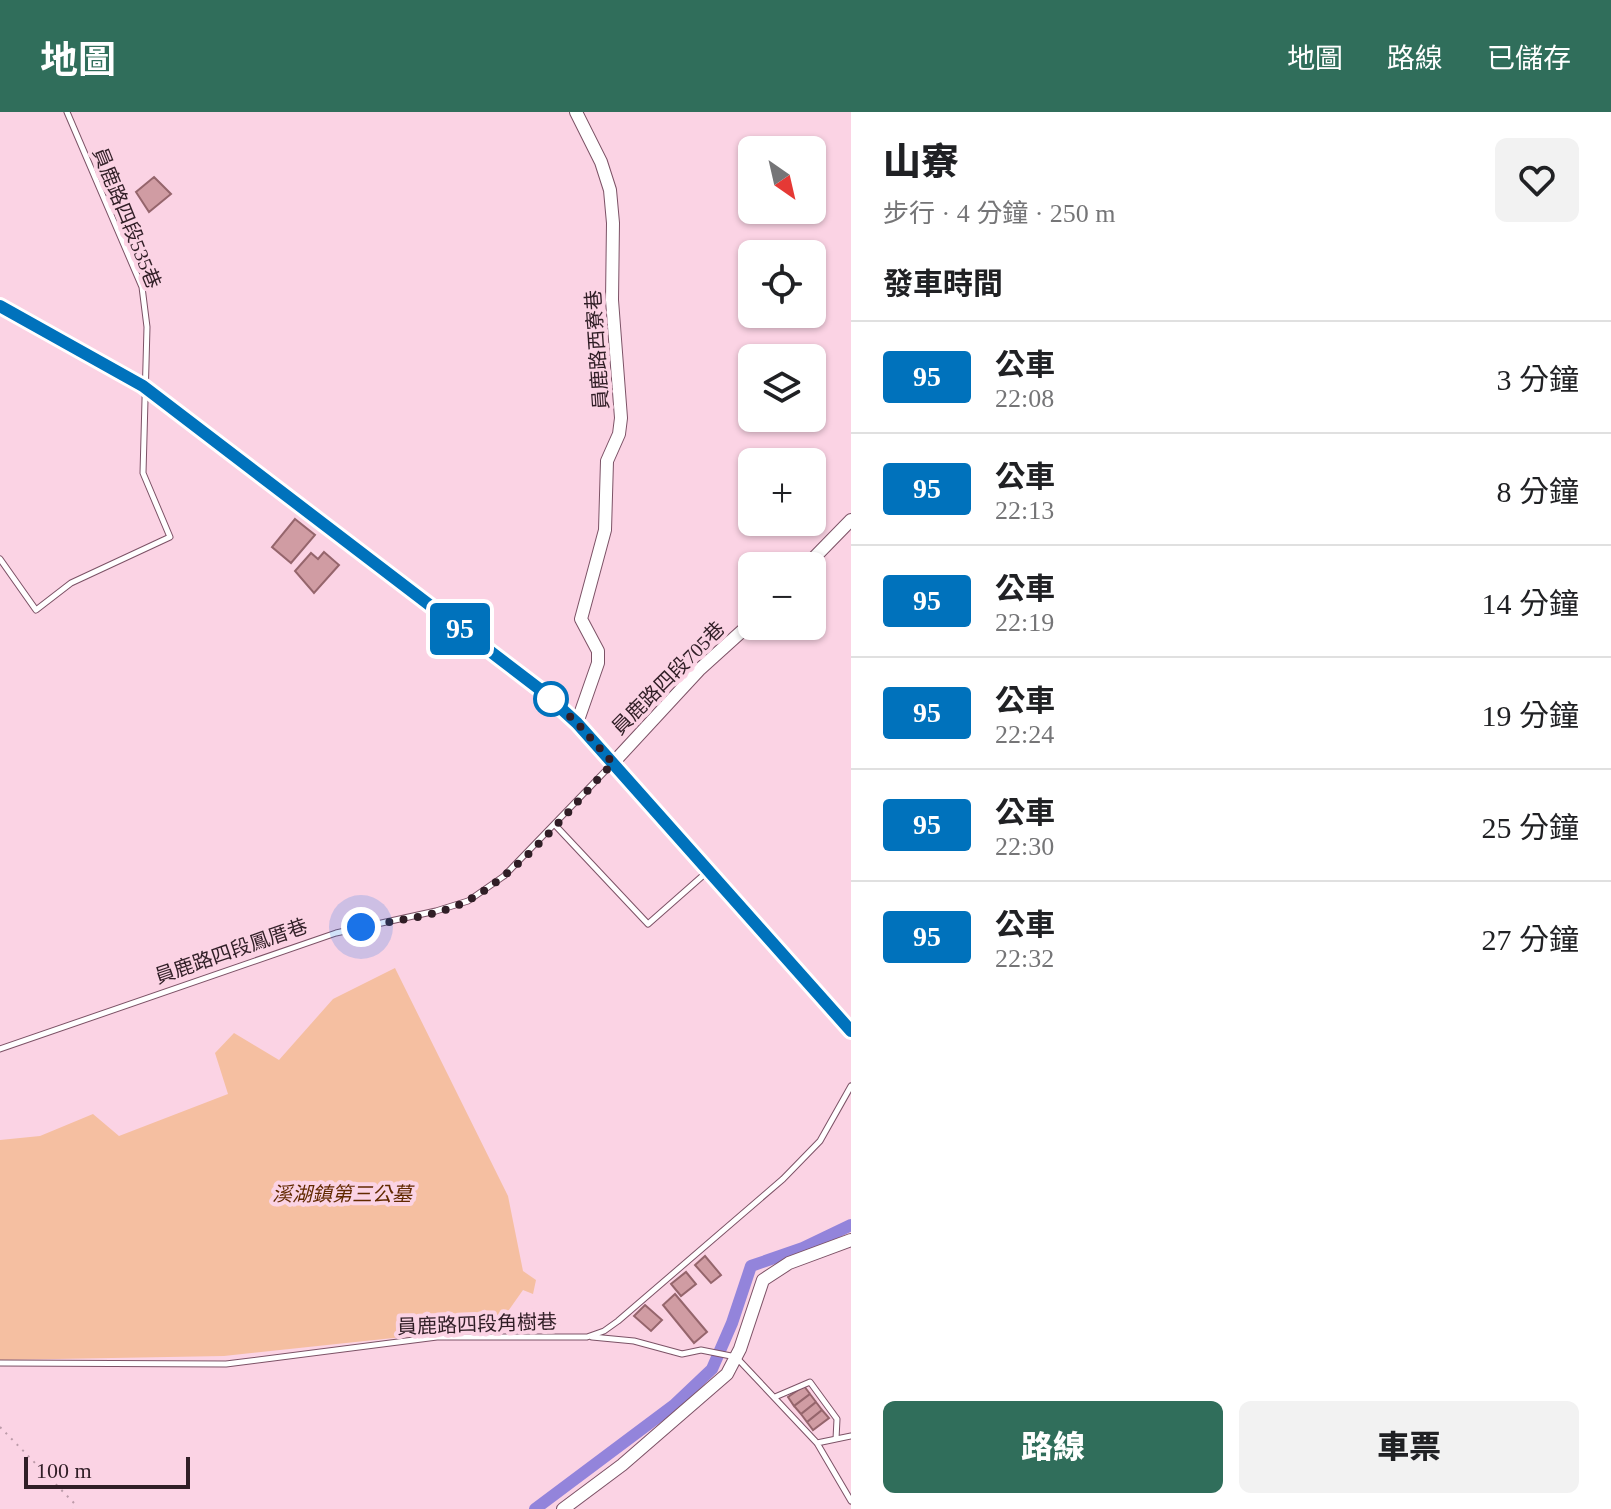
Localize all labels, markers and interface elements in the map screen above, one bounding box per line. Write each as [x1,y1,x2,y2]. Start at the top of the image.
text: 地圖 [40,39,116,81]
text: 地圖 [1287,43,1343,74]
text: 路線 [1387,43,1443,74]
text: 已儲存 [1487,43,1571,74]
north arrow [738,136,826,224]
map controls [738,136,826,640]
button: heart [1495,138,1579,222]
text: 山寮 [883,141,959,183]
street label: 員鹿路四段535巷 [89,144,165,292]
text: 步行 · 4 分鐘 · 250 m [883,199,1116,228]
button: locate [738,240,826,328]
text: 發車時間 [883,267,1003,300]
street label: 員鹿路西寮巷 [582,289,612,411]
button: layers [738,344,826,432]
text: 公車 [995,348,1055,381]
text: 95 [913,361,941,392]
text: 3 分鐘 [1497,363,1579,396]
text: 22:08 [995,384,1054,413]
button: + [738,448,826,536]
text: 公車 [995,460,1055,493]
text: 95 [913,473,941,504]
text: 8 分鐘 [1497,475,1579,508]
text: 22:13 [995,496,1054,525]
button: − [738,552,826,640]
text: 公車 [995,572,1055,605]
text: 95 [913,585,941,616]
text: 14 分鐘 [1482,587,1579,620]
line badge: 95 [424,603,496,655]
text: 22:19 [995,608,1054,637]
text: 95 [446,613,474,644]
street label: 員鹿路四段705巷 [607,617,729,739]
unlabelled marker [534,682,568,716]
text: 公車 [995,684,1055,717]
text: 95 [913,697,941,728]
text: 19 分鐘 [1482,699,1579,732]
text: 22:24 [995,720,1054,749]
text: 公車 [995,796,1055,829]
text: 95 [913,809,941,840]
text: 25 分鐘 [1482,811,1579,844]
text: 22:30 [995,832,1054,861]
your location [341,907,381,947]
text: 公車 [995,908,1055,941]
street label: 員鹿路四段鳳厝巷 [152,915,310,987]
text: 95 [913,921,941,952]
text: 27 分鐘 [1482,923,1579,956]
text: 22:32 [995,944,1054,973]
park label: 溪湖鎮第三公墓 [272,1183,415,1205]
street label: 員鹿路四段角樹巷 [397,1310,557,1338]
button: 路線 [883,1401,1223,1493]
button: 車票 [1239,1401,1579,1493]
scale bar [24,1453,190,1489]
text: 100 m [36,1458,92,1483]

